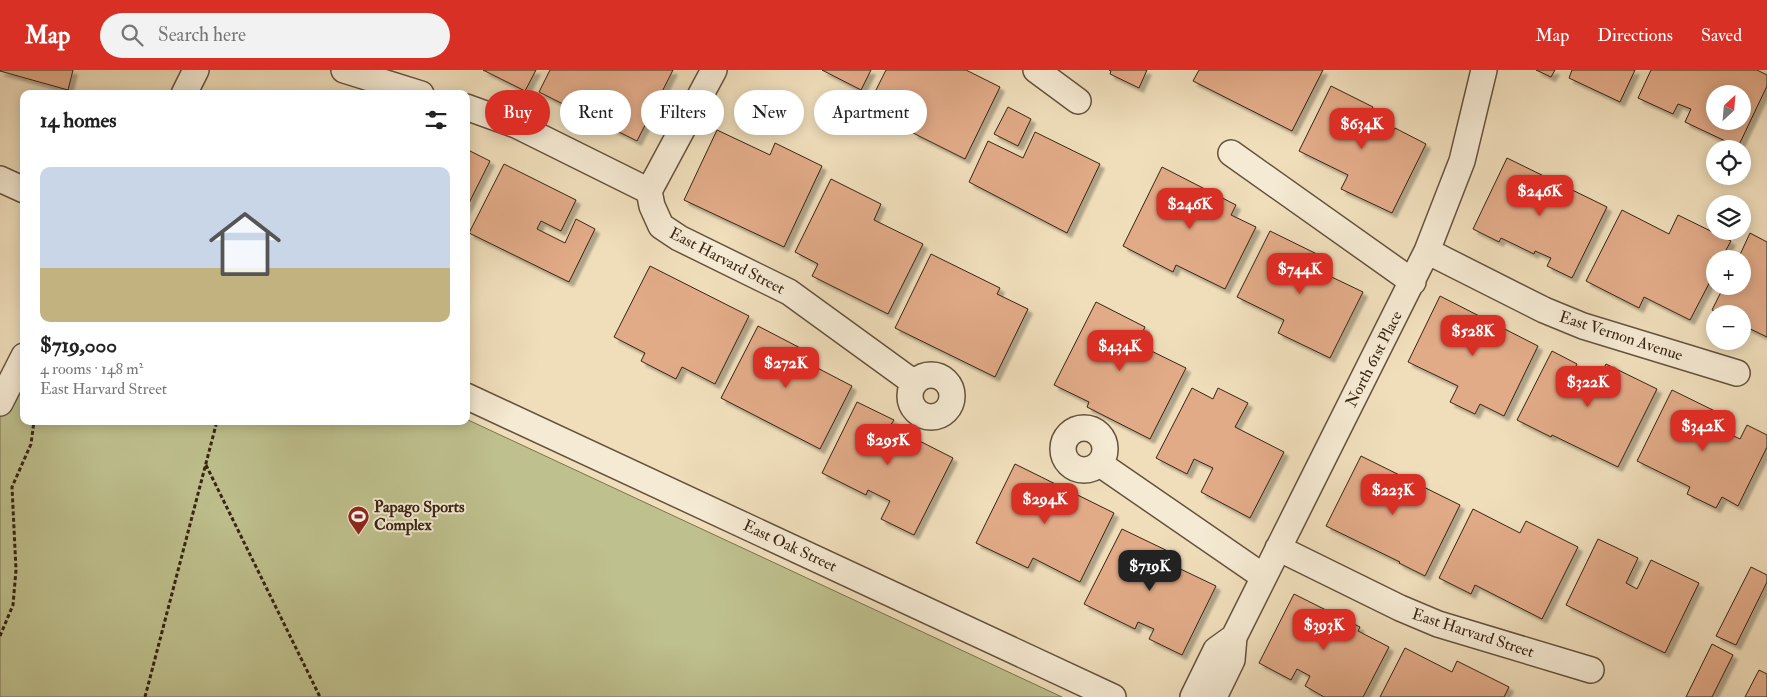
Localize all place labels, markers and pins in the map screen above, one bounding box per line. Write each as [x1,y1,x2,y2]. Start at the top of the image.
pin: $634K [1327,108,1397,150]
pin: $246K [1505,174,1575,217]
pin: $246K [1155,188,1225,230]
pin: $744K [1265,252,1335,295]
pin: $528K [1438,314,1508,357]
pin: $434K [1085,330,1155,372]
pin: $272K [751,346,821,389]
pin: $322K [1553,366,1623,408]
pin: $342K [1668,410,1738,452]
pin: $295K [853,424,923,466]
pin: $223K [1358,474,1428,516]
pin: $294K [1010,482,1080,525]
place label: Papago Sports Complex [374,497,465,536]
sports icon: Papago Sports Complex [346,504,370,535]
pin: $719K [1115,550,1185,592]
pin: $393K [1289,608,1359,651]

